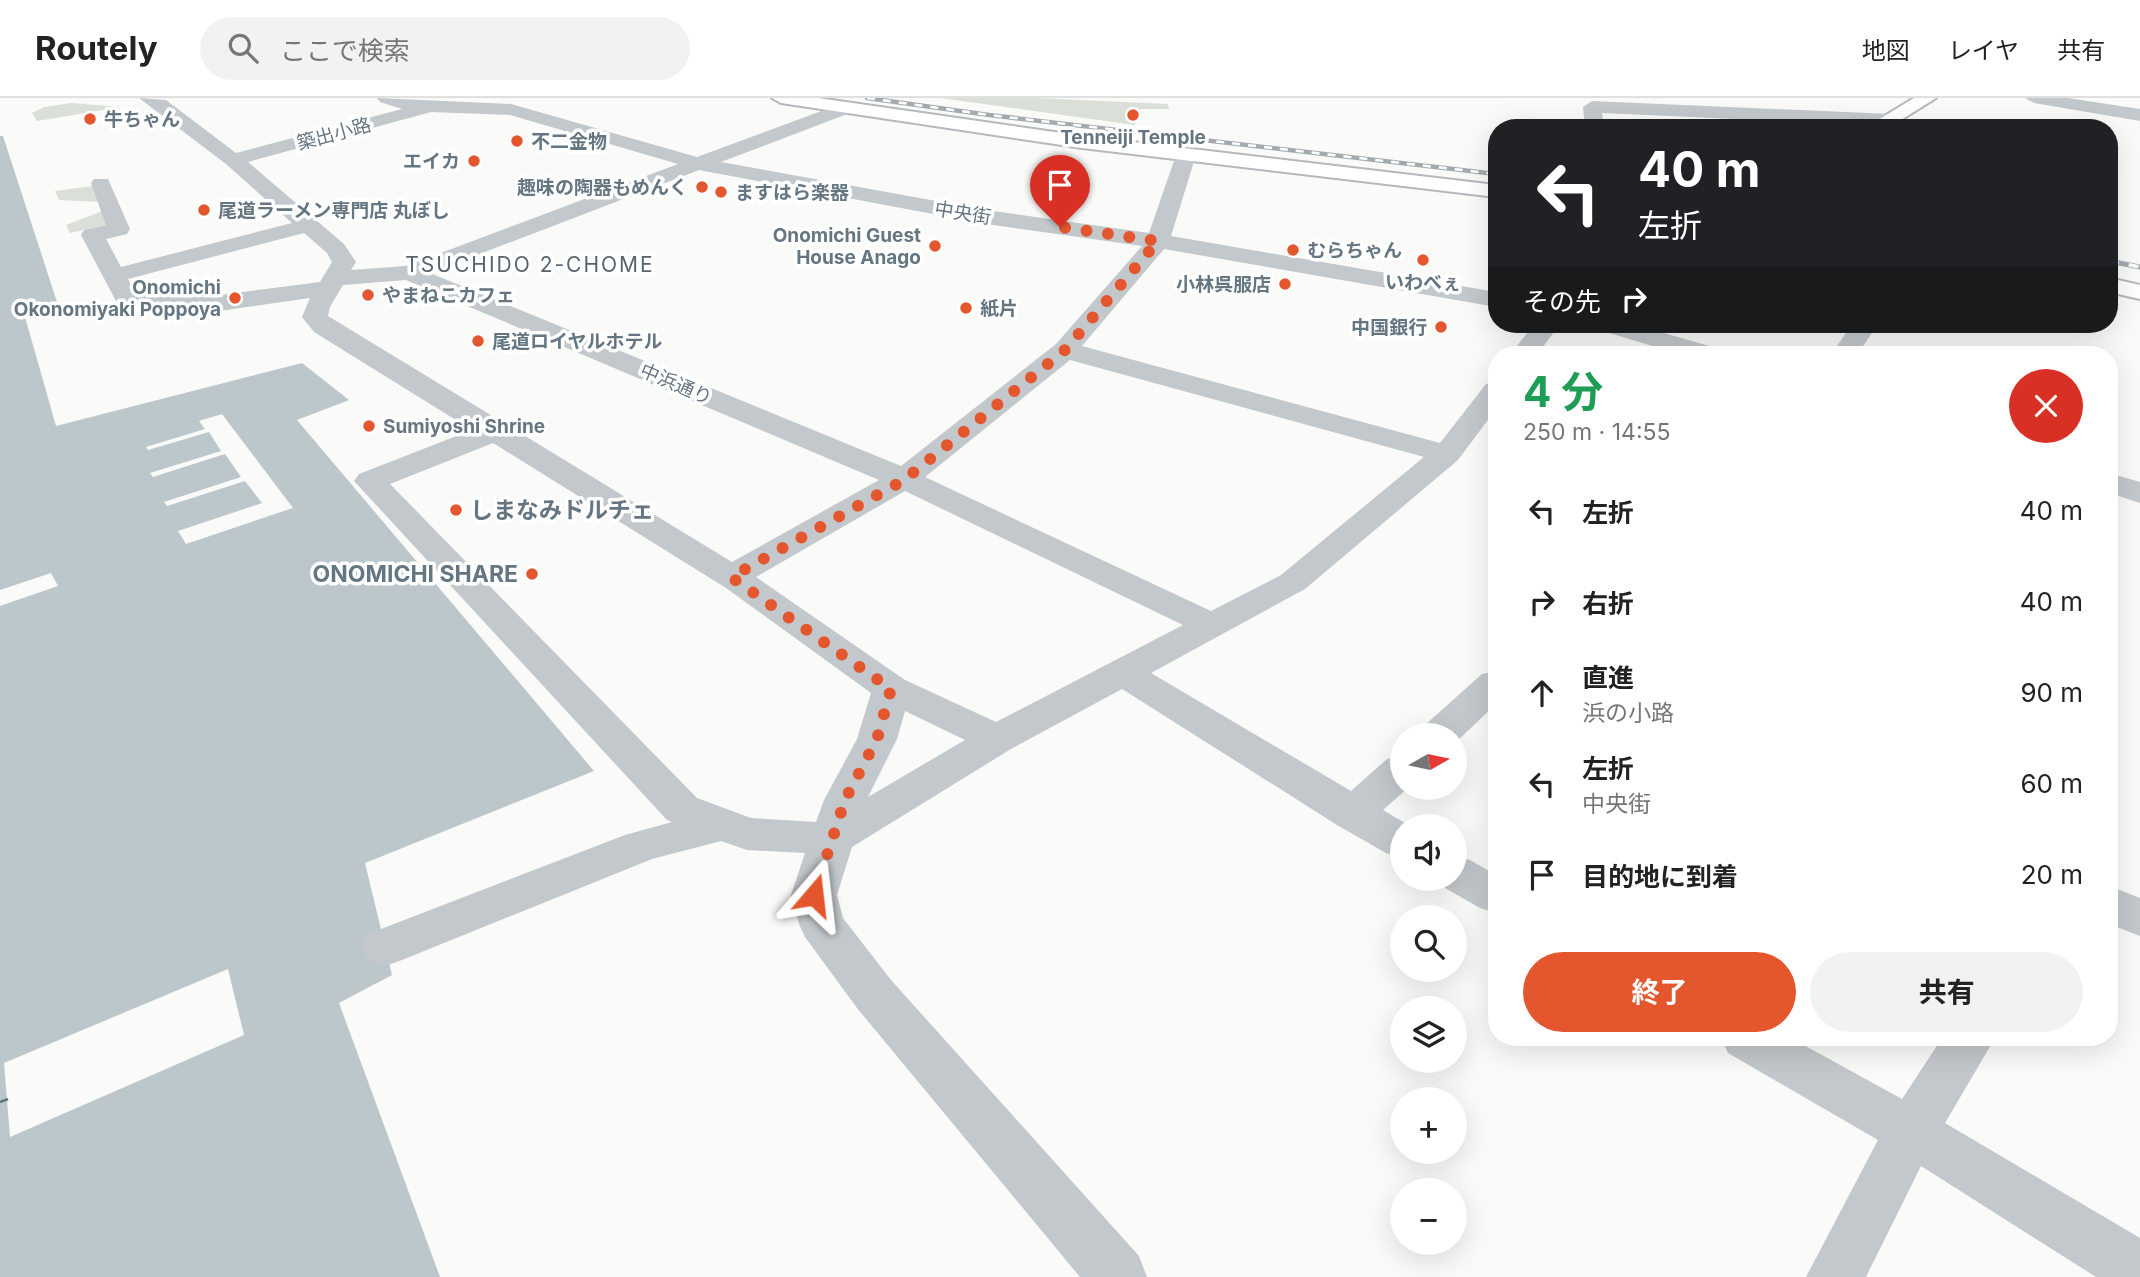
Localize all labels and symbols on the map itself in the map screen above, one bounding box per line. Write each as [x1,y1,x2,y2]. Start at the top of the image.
marker: Tenneiji Temple [1125,107,1141,123]
place label: 牛ちゃん [104,108,180,131]
marker: 牛ちゃん [82,111,98,127]
street label: 築出小路 [294,113,374,155]
place label: Tenneiji Temple [1060,126,1206,149]
place label: 不二金物 [531,130,607,153]
marker: 不二金物 [509,133,525,149]
place label: エイカ [403,150,460,173]
marker: エイカ [466,153,482,169]
pin [1030,155,1090,227]
place label: 趣味の陶器もめんく [517,176,688,199]
marker: 趣味の陶器もめんく [694,179,710,195]
place label: ますはら楽器 [735,181,849,204]
marker: ますはら楽器 [713,184,729,200]
street label: 中央街 [933,197,993,229]
place label: 尾道ラーメン専門店 丸ぼし [218,199,450,222]
marker: 尾道ラーメン専門店 丸ぼし [196,202,212,218]
place label: Onomichi Guest House Anago [773,224,921,269]
marker: Onomichi Guest House Anago [927,238,943,254]
place label: むらちゃん [1307,239,1402,262]
marker: むらちゃん [1285,242,1301,258]
district label: TSUCHIDO 2-CHOME [405,252,655,277]
marker: いわべぇ [1415,252,1431,268]
place label: いわべぇ [1385,271,1461,294]
place label: 小林呉服店 [1176,273,1271,296]
place label: Onomichi Okonomiyaki Poppoya [14,276,221,321]
marker: 小林呉服店 [1277,276,1293,292]
place label: やまねこカフェ [382,284,515,307]
marker: やまねこカフェ [360,287,376,303]
marker: Onomichi Okonomiyaki Poppoya [227,290,243,306]
place label: 紙片 [980,297,1018,320]
marker: 紙片 [958,300,974,316]
place label: 中国銀行 [1351,316,1427,339]
marker: 中国銀行 [1433,319,1449,335]
place label: 尾道ロイヤルホテル [492,330,662,353]
marker: 尾道ロイヤルホテル [470,333,486,349]
street label: 中浜通り [637,359,715,409]
place label: Sumiyoshi Shrine [383,415,545,438]
marker: Sumiyoshi Shrine [361,418,377,434]
place label: しまなみドルチェ [470,496,654,524]
marker: しまなみドルチェ [448,502,464,518]
place label: ONOMICHI SHARE [313,560,518,588]
marker: ONOMICHI SHARE [524,566,540,582]
north arrow [1390,723,1466,800]
position arrow [777,858,851,932]

